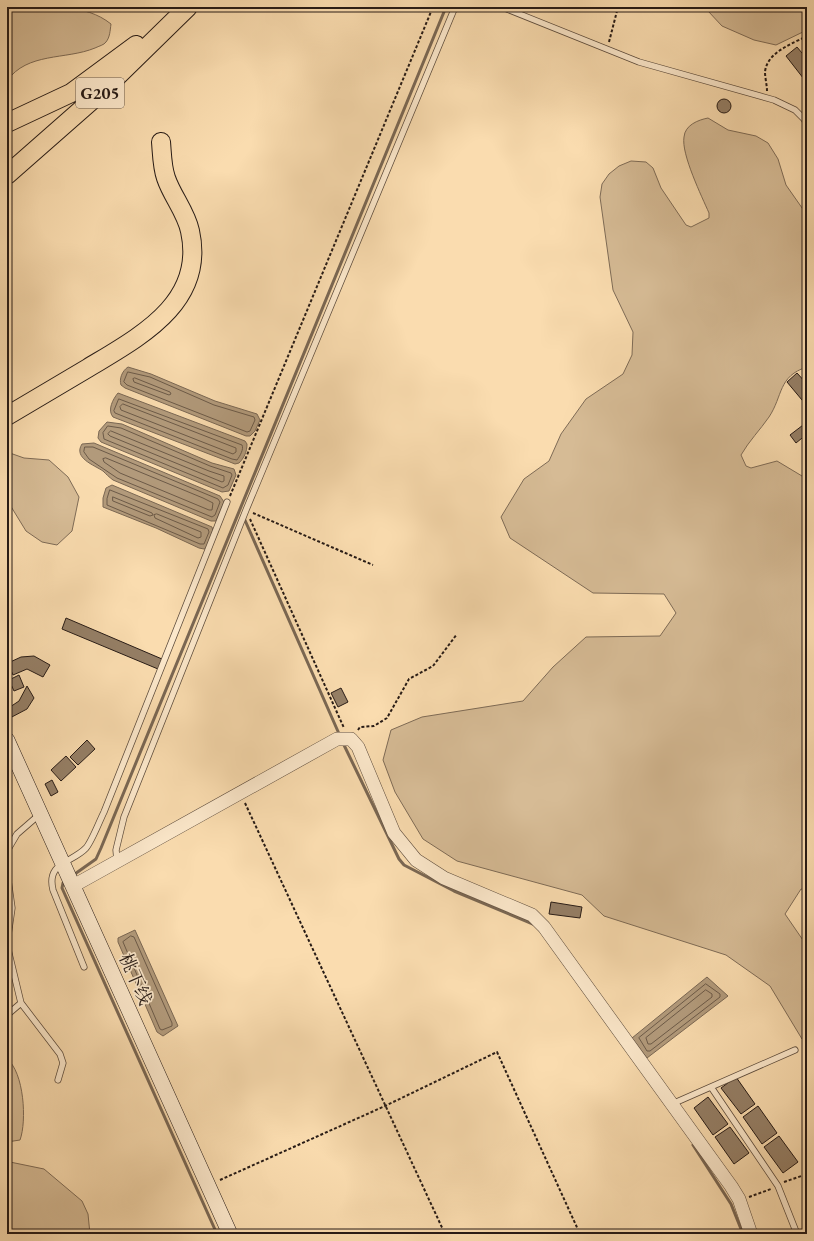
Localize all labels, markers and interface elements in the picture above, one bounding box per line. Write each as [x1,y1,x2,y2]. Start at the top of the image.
road number: G205 [76,78,124,108]
street label: 桃下线 [115,950,157,1008]

